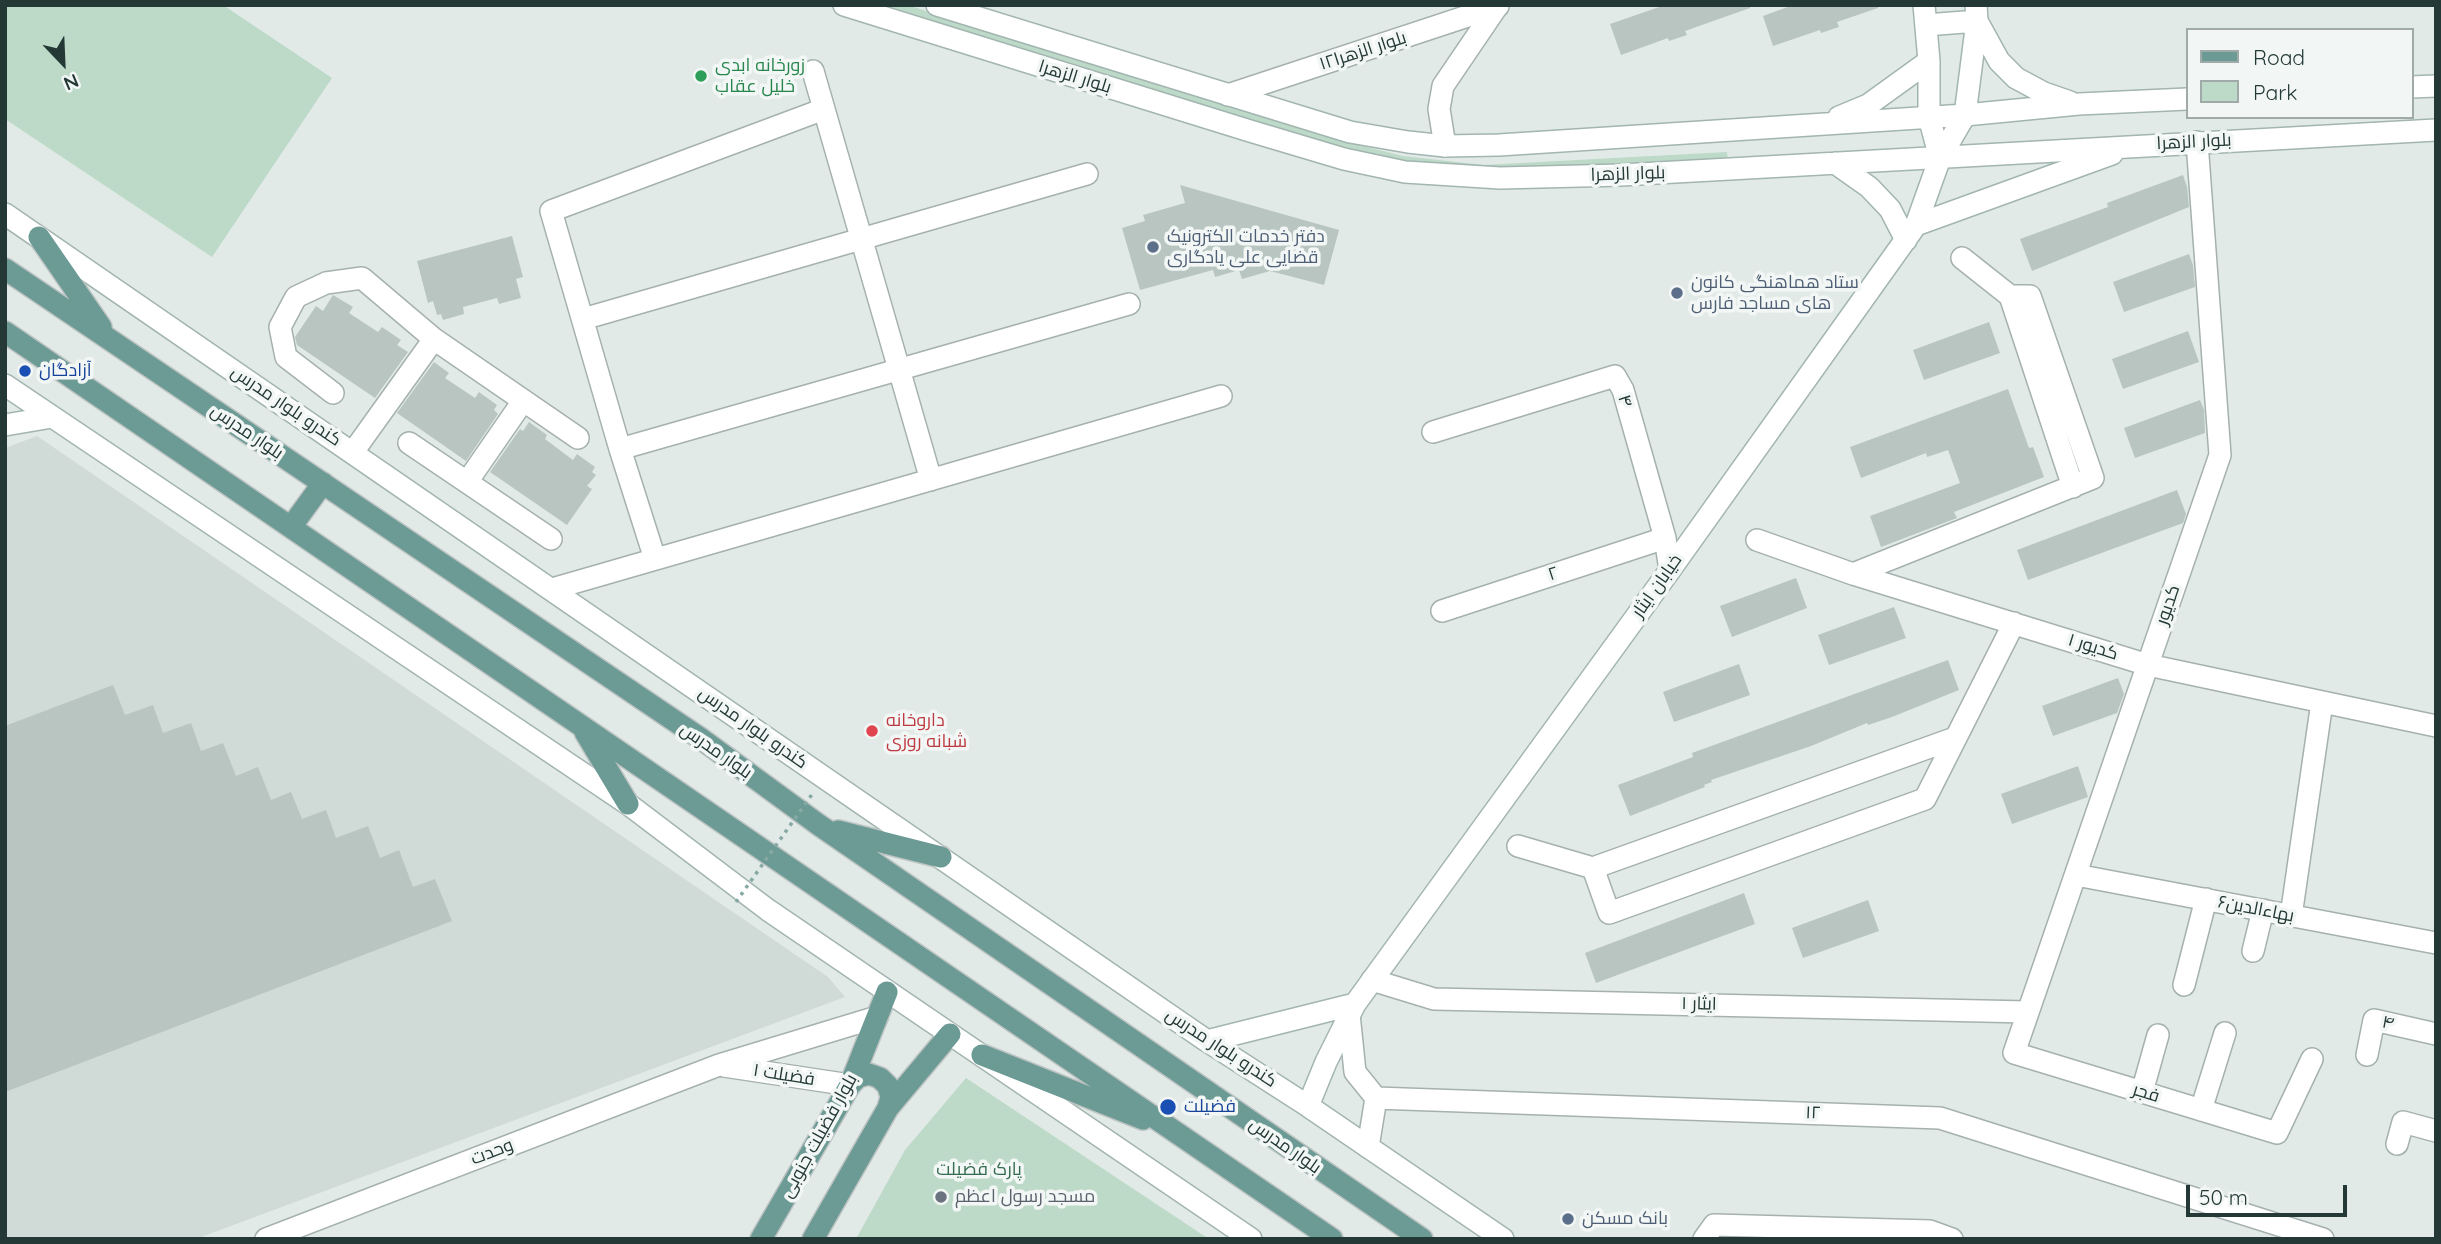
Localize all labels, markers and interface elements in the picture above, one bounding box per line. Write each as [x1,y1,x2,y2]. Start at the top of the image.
street label: بلوار الزهرا۱۲ [1317,27,1409,75]
north arrow [28,28,98,98]
legend [2186,28,2413,119]
text: Road [2253,44,2305,70]
place label: زورخانه ابدی خلیل عقاب [715,55,805,98]
street label: بلوار الزهرا [1036,56,1114,98]
marker: زورخانه ابدی خلیل عقاب [693,68,709,84]
text: N [60,69,82,96]
text: Park [2253,79,2297,105]
street label: بلوار الزهرا [2156,129,2232,155]
street label: بلوار الزهرا [1590,162,1666,186]
place label: دفتر خدمات الکترونیک قضایی علی یادگاری [1167,226,1325,268]
marker: دفتر خدمات الکترونیک قضایی علی یادگاری [1145,239,1161,255]
place label: ستاد هماهنگی کانون های مساجد فارس [1691,272,1859,314]
marker: ستاد هماهنگی کانون های مساجد فارس [1669,285,1685,301]
place label: آزادگان [39,360,92,382]
street label: کندرو بلوار مدرس [227,361,345,451]
marker: آزادگان [17,363,33,379]
street label: ۴ [1613,392,1637,410]
street label: بلوار مدرس [207,400,287,464]
street label: خیابان ایثار [1627,550,1687,622]
street label: ۲ [1545,562,1561,586]
street label: کدیور [2151,582,2185,628]
street label: کدیور ۱ [2065,629,2121,665]
street label: کندرو بلوار مدرس [694,682,812,774]
place label: داروخانه شبانه روزی [886,710,967,752]
street label: بلوار مدرس [676,718,756,784]
marker: داروخانه شبانه روزی [864,723,880,739]
street label: ۶بهاءالدين [2216,891,2296,927]
street label: ایثار ۱ [1681,993,1717,1015]
street label: کندرو بلوار مدرس [1161,1004,1281,1092]
street label: ۴ [2380,1011,2396,1035]
street label: فضیلت ۱ [752,1059,816,1091]
street label: بلوار فضیلت جنوبی [776,1070,862,1202]
street label: فجر [2130,1079,2162,1107]
place label: فضیلت [1184,1096,1236,1118]
marker: فضیلت [1158,1097,1178,1117]
street label: ۱۲ [1805,1102,1821,1124]
street label: بلوار مدرس [1245,1113,1325,1179]
street label: وحدت [468,1134,516,1170]
park label: پارک فضیلت [936,1159,1022,1181]
scale bar [2189,1170,2350,1214]
text: 50 m [2199,1184,2248,1210]
place label: مسجد رسول اعظم [955,1186,1095,1208]
marker: مسجد رسول اعظم [933,1189,949,1205]
place label: بانک مسکن [1582,1208,1668,1230]
marker: بانک مسکن [1560,1211,1576,1227]

